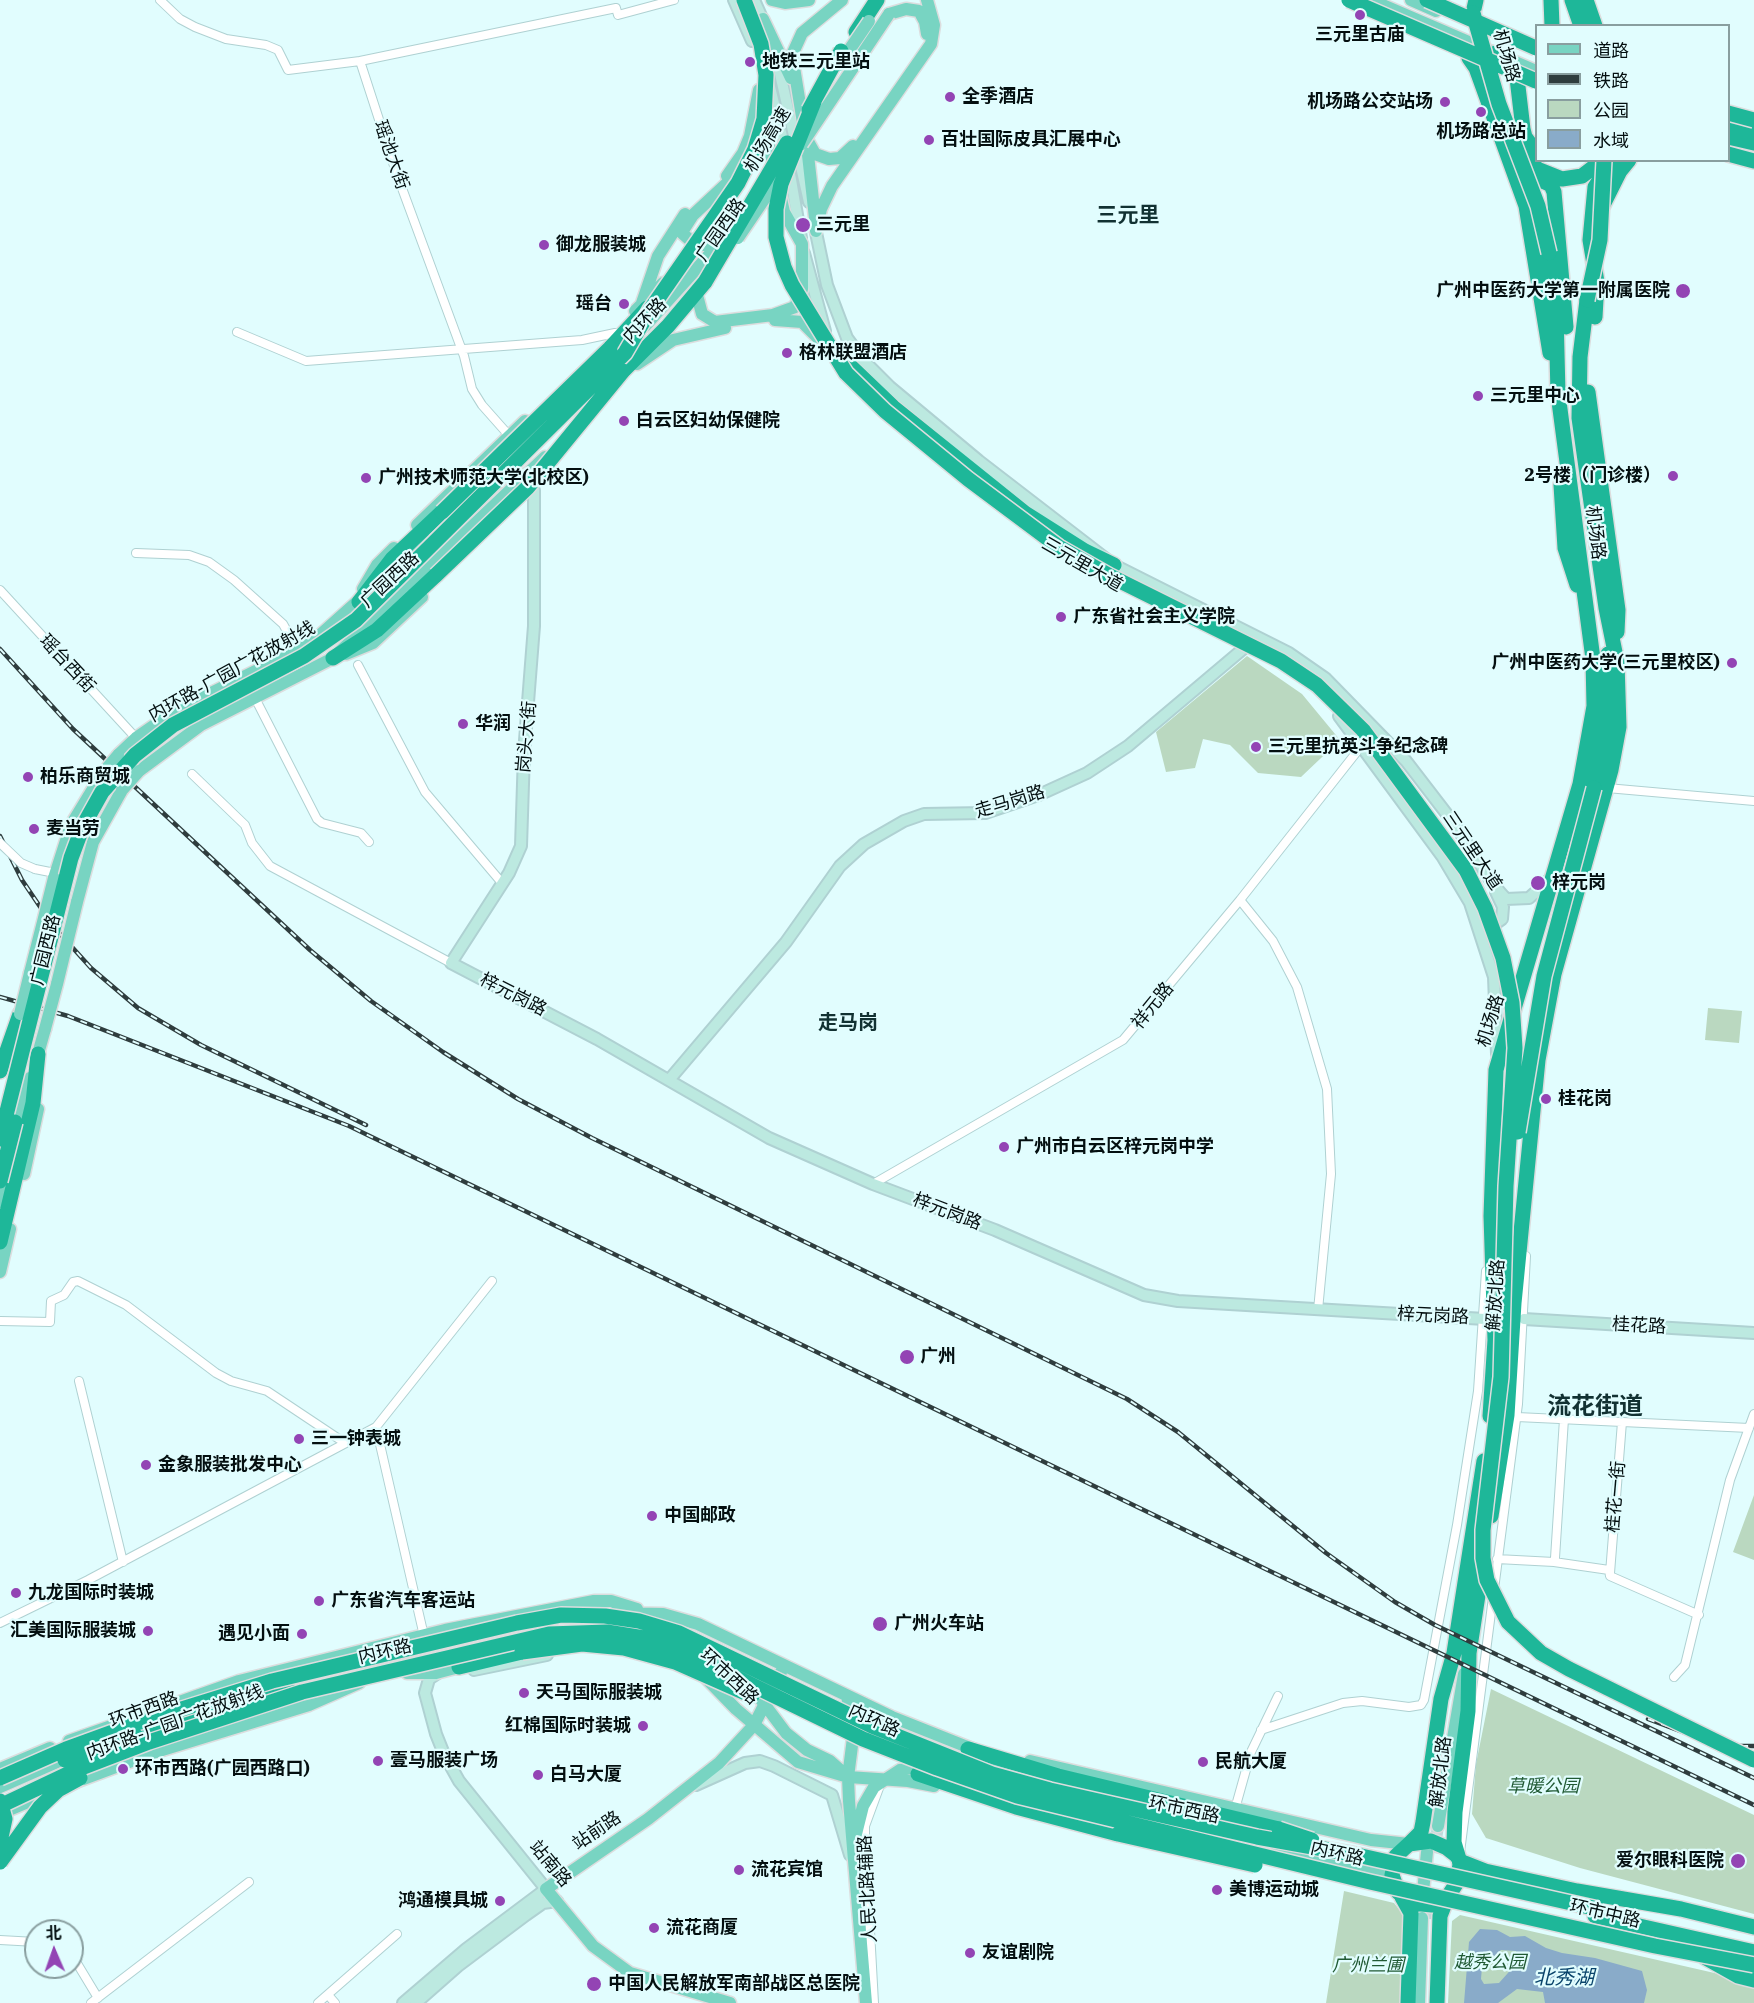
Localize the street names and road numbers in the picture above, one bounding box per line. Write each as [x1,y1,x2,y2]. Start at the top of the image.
street label: 机场路 [1488,27,1524,85]
street label: 机场高速 [740,104,796,176]
street label: 瑶池大街 [369,117,413,193]
street label: 广园西路 [692,194,750,266]
street label: 内环路 [619,294,671,348]
street label: 机场路 [1581,505,1609,561]
street label: 三元里大道 [1038,533,1126,597]
street label: 广园西路 [356,548,424,612]
street label: 内环路-广园广花放射线 [145,617,319,727]
street label: 瑶台西街 [35,630,99,698]
street label: 岗头大街 [513,700,541,774]
street label: 走马岗路 [972,781,1048,823]
street label: 三元里大道 [1438,808,1506,894]
street label: 广园西路 [27,912,65,988]
street label: 梓元岗路 [476,969,550,1021]
street label: 祥元路 [1128,978,1178,1034]
street label: 机场路 [1473,992,1509,1050]
street label: 梓元岗路 [910,1189,984,1235]
street label: 解放北路 [1483,1258,1509,1332]
street label: 梓元岗路 [1396,1303,1470,1329]
street label: 桂花路 [1611,1314,1667,1338]
street label: 桂花一街 [1602,1460,1630,1534]
street label: 内环路 [356,1635,414,1669]
street label: 环市西路 [695,1645,763,1709]
street label: 内环路-广园广花放射线 [83,1681,267,1765]
street label: 环市西路 [106,1688,182,1732]
street label: 内环路 [845,1700,903,1742]
street label: 解放北路 [1426,1735,1456,1809]
street label: 环市西路 [1147,1792,1221,1828]
street label: 站前路 [569,1807,625,1855]
street label: 人民北路辅路 [854,1835,882,1943]
street label: 站南路 [524,1836,576,1892]
street label: 内环路 [1308,1837,1366,1871]
street label: 环市中路 [1567,1895,1643,1933]

